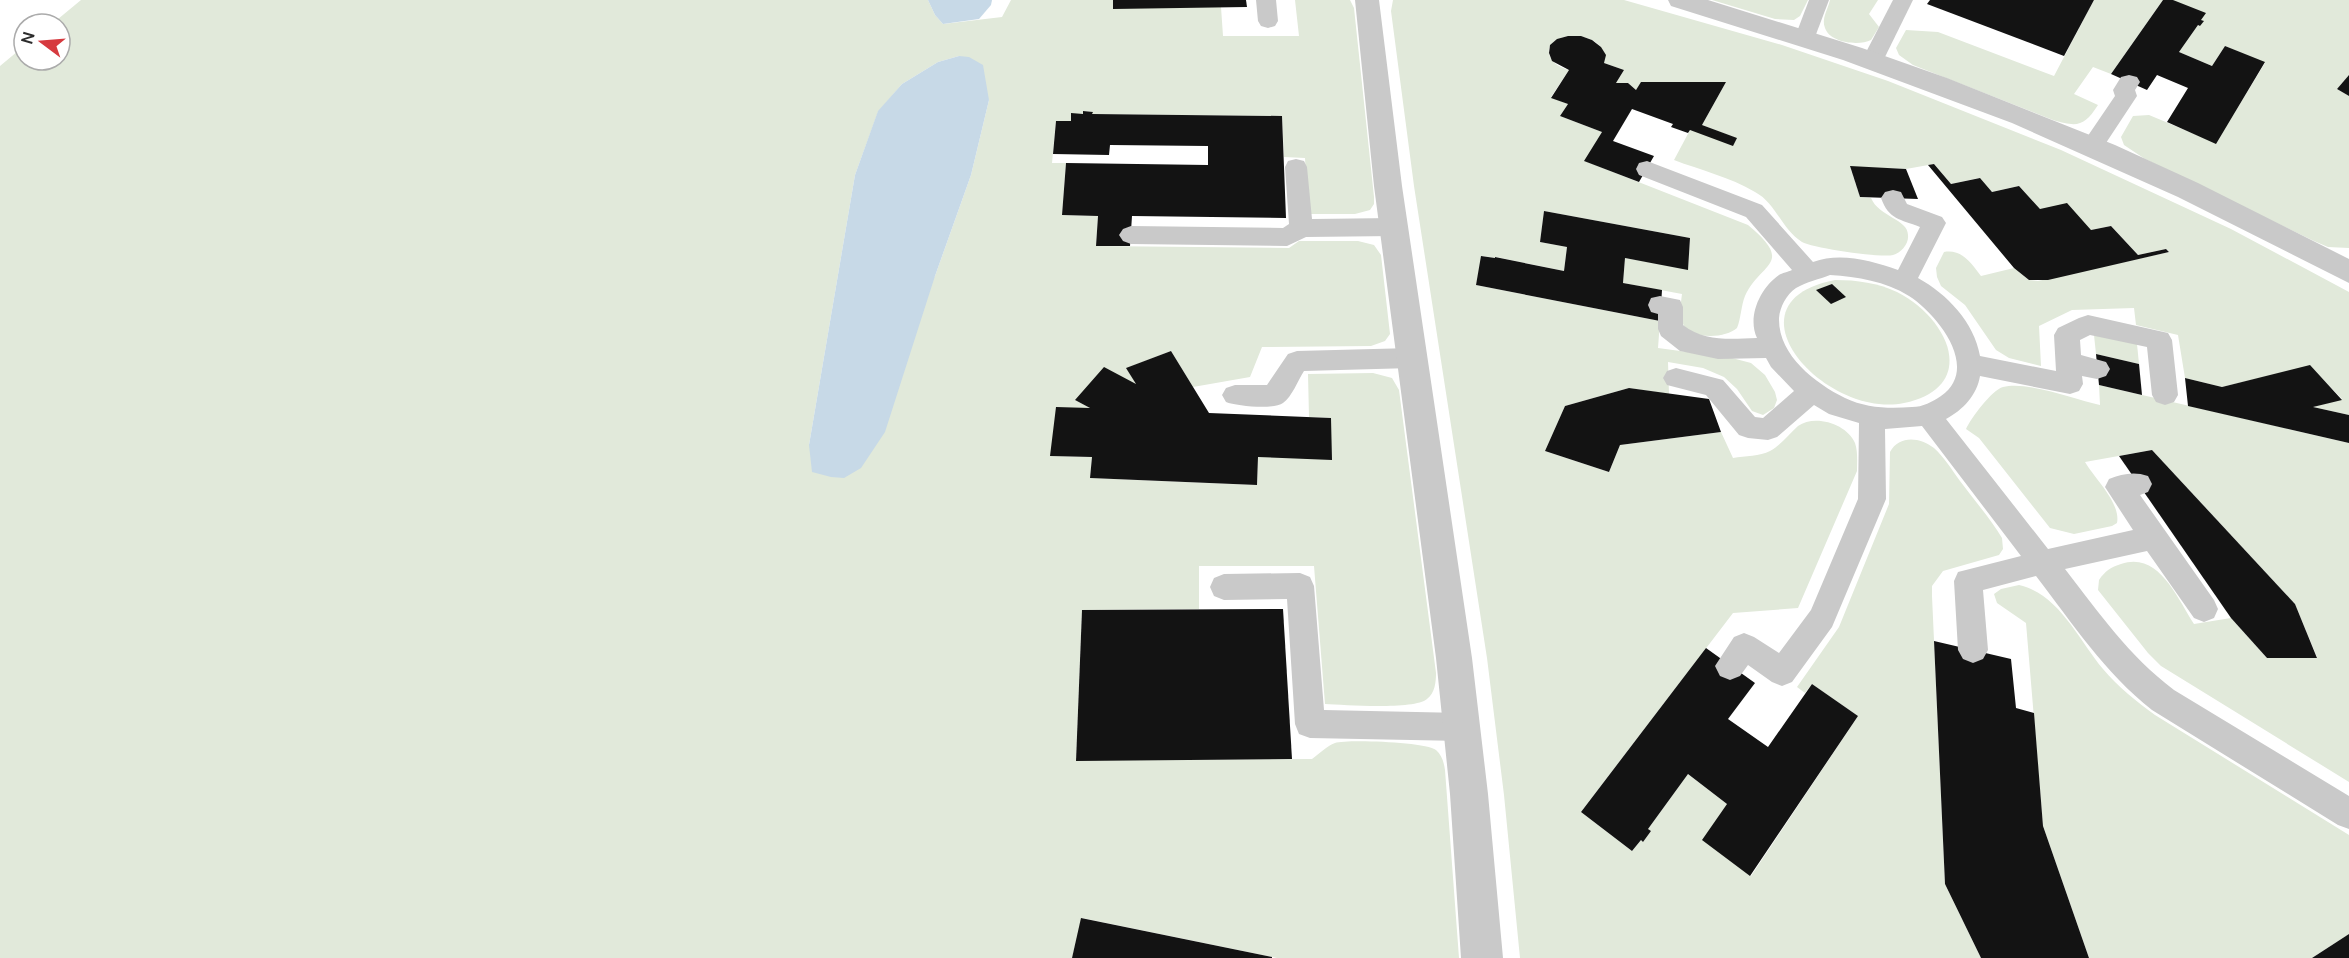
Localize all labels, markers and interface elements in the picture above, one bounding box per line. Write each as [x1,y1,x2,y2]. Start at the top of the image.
north arrow [12,12,72,72]
text: N [15,29,40,46]

